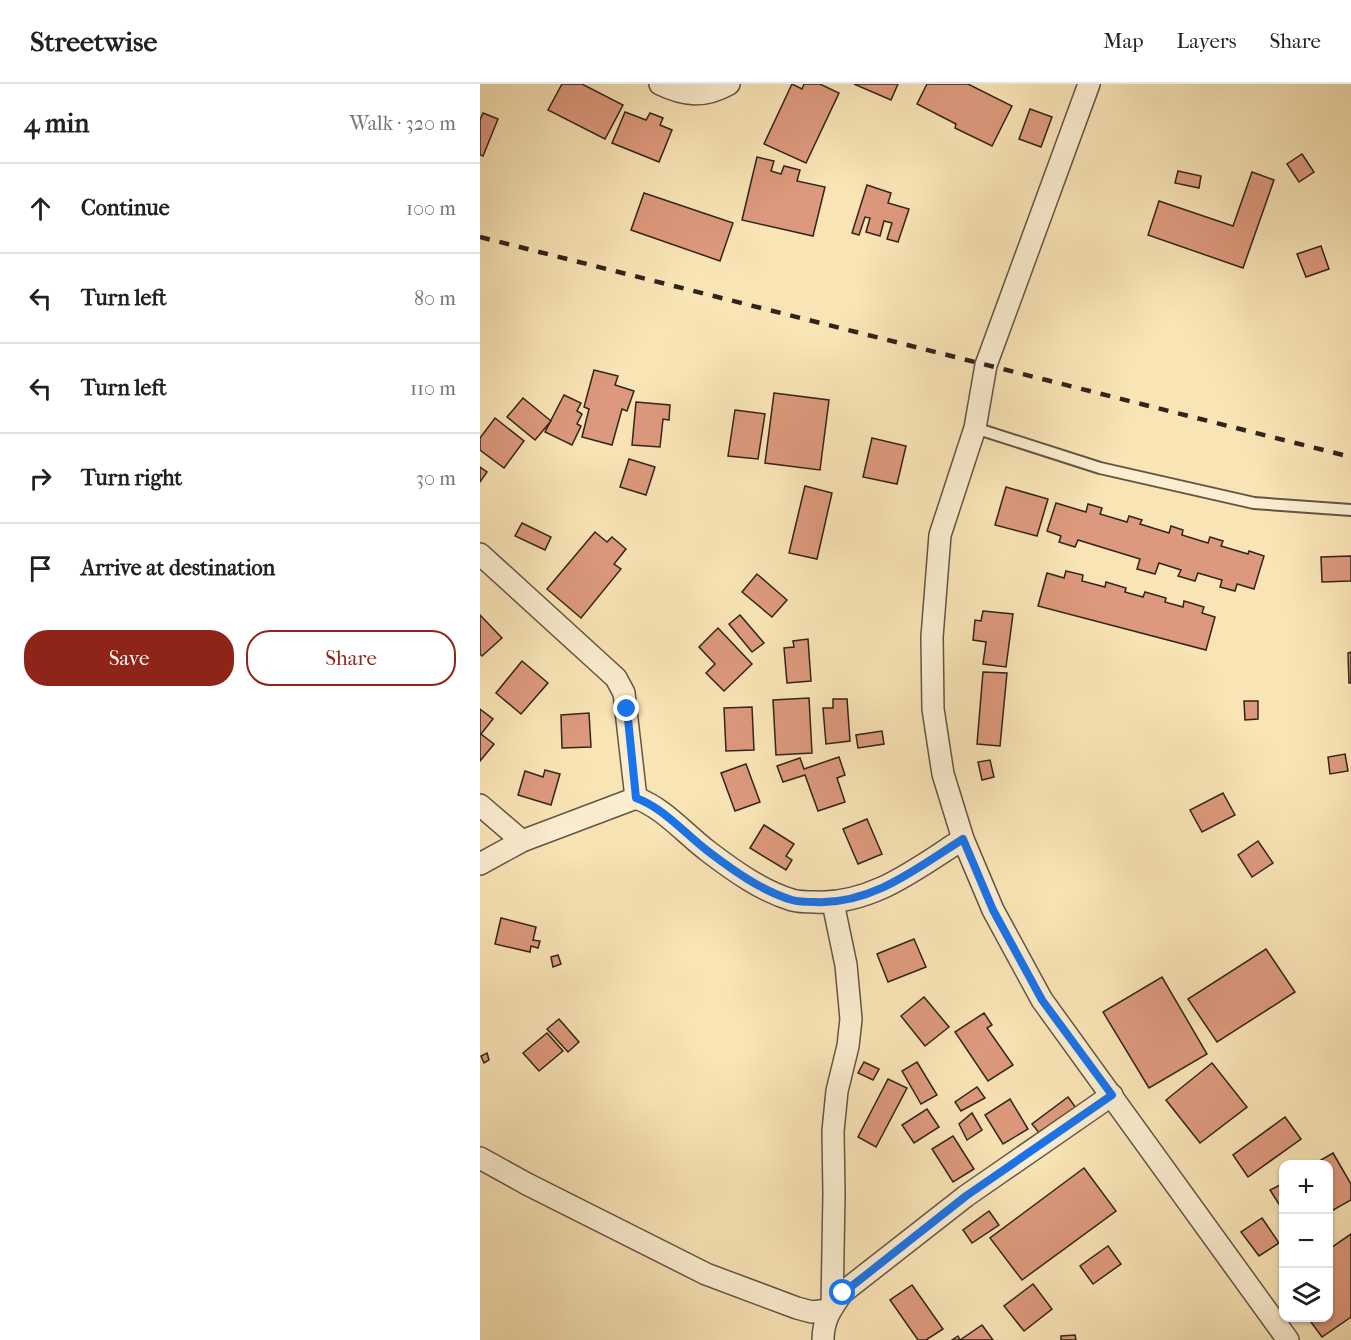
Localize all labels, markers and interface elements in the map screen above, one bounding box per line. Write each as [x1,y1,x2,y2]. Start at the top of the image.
text: Streetwise [30,25,157,58]
text: Map [1103,29,1144,53]
text: Layers [1177,29,1236,53]
text: Share [1269,29,1321,53]
text: 4 min [24,108,89,139]
text: Walk · 320 m [350,112,456,135]
icon: ahead [24,192,57,225]
text: Continue [81,195,170,221]
text: 100 m [406,197,456,220]
icon: left [24,282,57,315]
text: Turn left [81,285,167,311]
text: 80 m [414,287,456,310]
icon: left [24,372,57,405]
text: Turn left [81,375,167,401]
text: 110 m [410,377,456,400]
icon: right [24,462,57,495]
text: Turn right [81,465,182,491]
text: 30 m [416,467,456,490]
icon: arrive [24,552,57,585]
text: Arrive at destination [81,555,275,581]
button: Save [24,630,234,686]
button: Share [246,630,456,686]
route end [613,695,639,721]
map controls [1279,1160,1333,1322]
button: + [1279,1160,1333,1214]
button: − [1279,1214,1333,1268]
button: layers [1279,1268,1333,1322]
route start [829,1279,855,1305]

